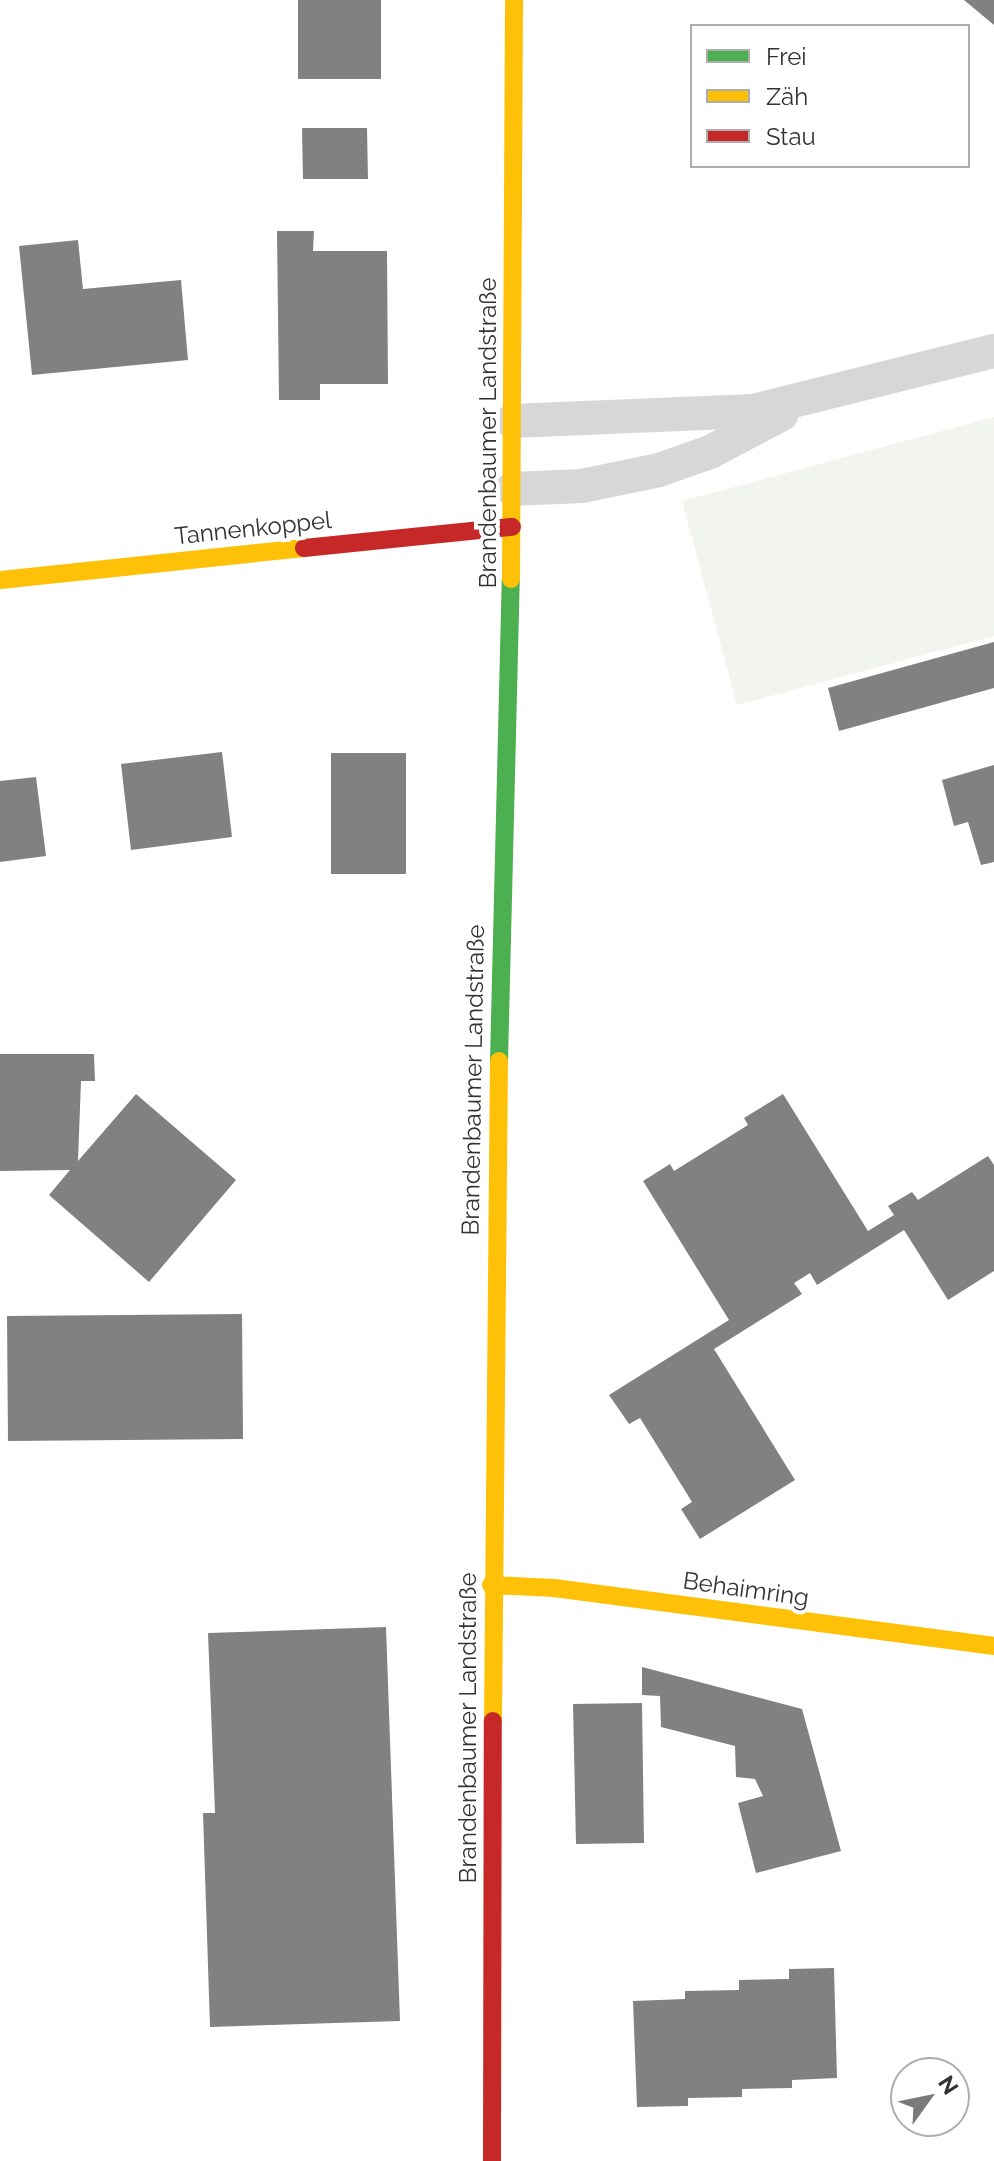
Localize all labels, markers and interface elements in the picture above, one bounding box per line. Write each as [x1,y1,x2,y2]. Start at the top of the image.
legend [690,24,970,168]
text: Frei [766,42,807,71]
text: Zäh [766,82,808,111]
text: Stau [766,122,816,151]
street label: Brandenbaumer Landstraße [474,277,502,589]
street label: Tannenkoppel [173,505,333,551]
street label: Brandenbaumer Landstraße [456,924,490,1236]
street label: Behaimring [681,1566,811,1612]
street label: Brandenbaumer Landstraße [454,1572,482,1884]
north arrow [890,2057,970,2137]
text: N [933,2071,964,2099]

